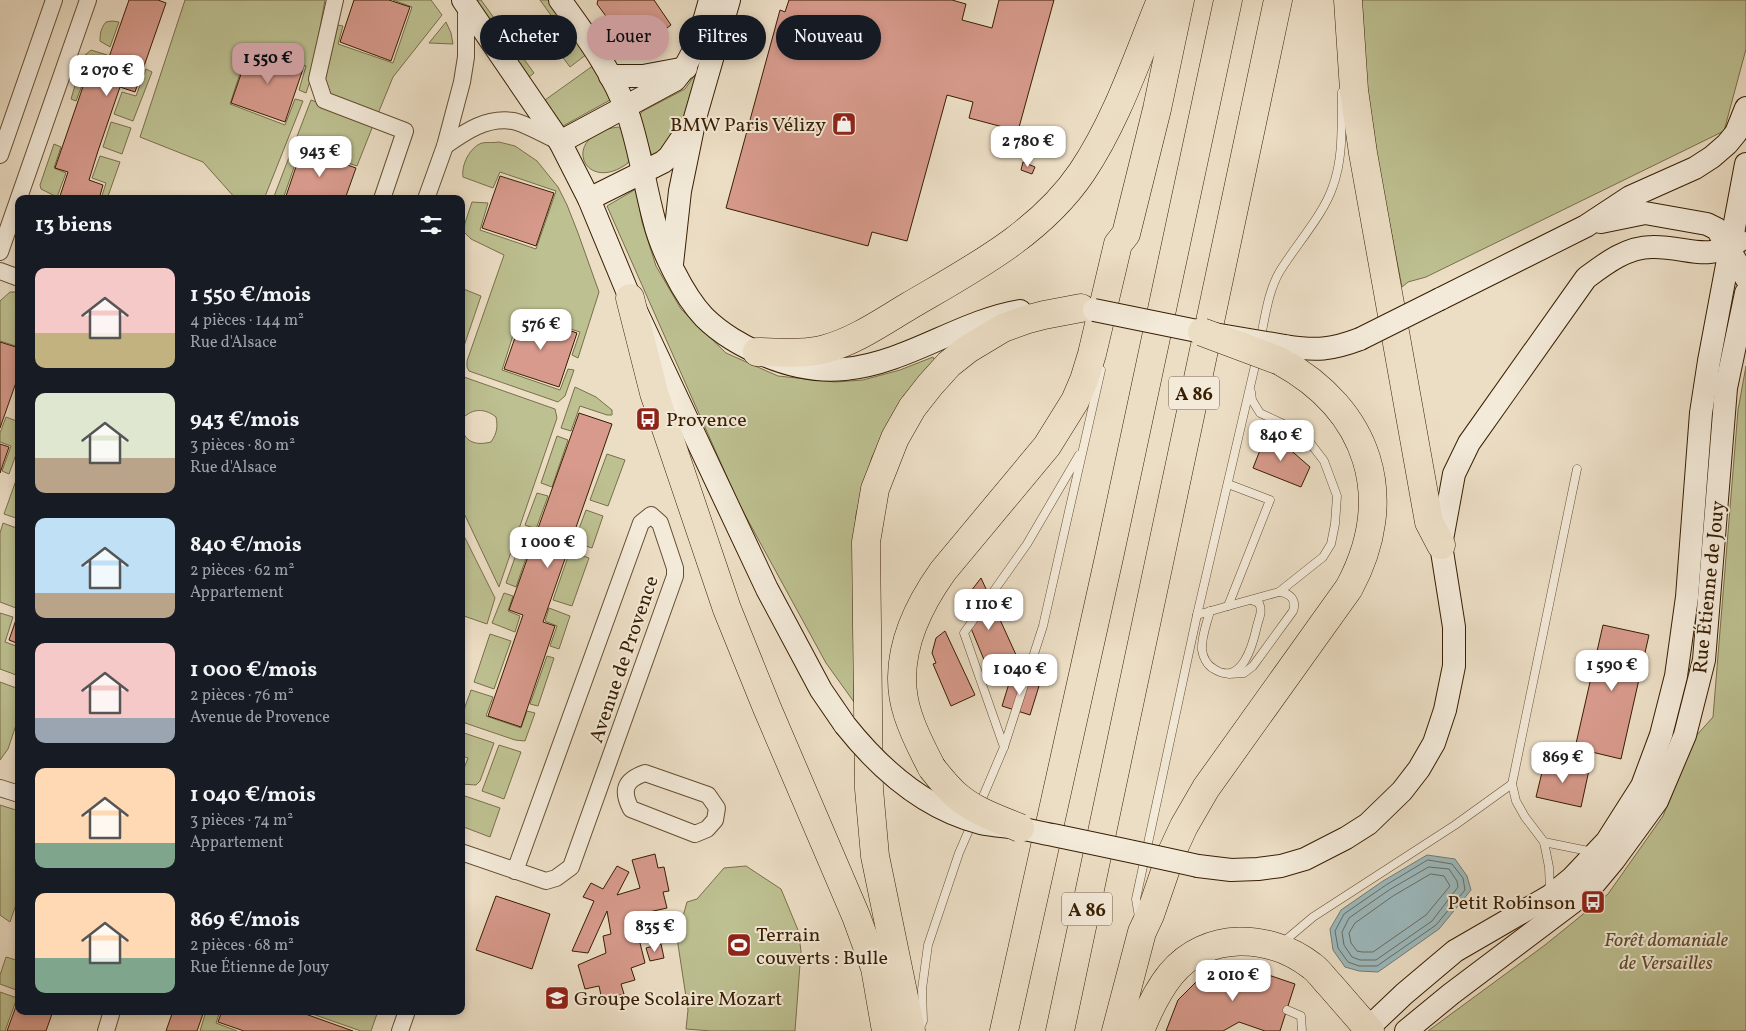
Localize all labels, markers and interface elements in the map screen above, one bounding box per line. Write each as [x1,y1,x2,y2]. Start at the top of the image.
chip: Acheter [480,15,577,60]
chip: Louer [587,15,669,60]
chip: Filtres [679,15,766,60]
chip: Nouveau [776,15,881,60]
pin: 1 550 € [222,42,314,85]
text: 1 550 € [243,48,293,70]
pin: 2 070 € [61,54,153,97]
text: 2 070 € [80,60,134,82]
shop icon: BMW Paris Vélizy [831,111,857,137]
place label: BMW Paris Vélizy [670,112,826,140]
pin: 2 780 € [982,126,1074,168]
text: 2 780 € [1002,131,1054,153]
pin: 943 € [285,136,355,178]
text: 943 € [300,141,340,163]
text: 13 biens [35,211,112,240]
icon: filters [417,211,445,239]
text: 1 550 €/mois [190,281,311,310]
icon: home [75,288,135,348]
pin: 576 € [506,308,576,351]
text: 4 pièces · 144 m² [190,310,304,332]
text: 576 € [522,314,560,336]
text: Rue d'Alsace [190,332,277,354]
road number: A 86 [1169,376,1219,409]
text: 943 €/mois [190,406,299,435]
bus stop icon: Provence [635,406,661,432]
place label: Provence [666,407,747,435]
icon: home [75,413,135,473]
pin: 840 € [1246,420,1316,462]
text: 840 € [1260,425,1302,447]
text: 3 pièces · 80 m² [190,435,295,457]
text: Rue d'Alsace [190,457,277,479]
street label: Rue Étienne de Jouy [1687,499,1733,675]
pin: 1 000 € [502,526,594,569]
text: 840 €/mois [190,531,302,560]
text: 1 000 € [521,532,575,554]
icon: home [75,538,135,598]
text: 2 pièces · 62 m² [190,560,294,582]
street label: Avenue de Provence [583,572,667,747]
text: Appartement [190,582,284,604]
pin: 1 110 € [943,588,1035,631]
text: 1 110 € [965,594,1013,616]
pin: 1 590 € [1566,650,1658,692]
pin: 1 040 € [974,654,1066,696]
text: 1 590 € [1586,655,1638,677]
text: 1 000 €/mois [190,656,317,685]
text: 1 040 € [993,659,1047,681]
icon: home [75,663,135,723]
text: 2 pièces · 76 m² [190,685,294,707]
text: Avenue de Provence [190,707,330,729]
pin: 869 € [1528,742,1598,784]
text: 869 € [1542,747,1584,769]
text: 1 040 €/mois [190,781,316,810]
icon: home [75,788,135,848]
text: 3 pièces · 74 m² [190,810,293,832]
text: Appartement [190,832,284,854]
bus stop icon: Petit Robinson [1580,889,1606,915]
place label: Petit Robinson [1447,890,1576,918]
road number: A 86 [1062,892,1112,926]
text: 869 €/mois [190,906,300,935]
pin: 835 € [620,910,690,953]
icon: home [75,913,135,973]
text: 835 € [635,916,675,938]
place label: Terrain couverts : Bulle [756,922,888,973]
park label: Forêt domaniale de Versailles [1604,927,1729,978]
sports icon: Terrain couverts : Bulle [726,932,752,958]
text: 2 pièces · 68 m² [190,935,294,957]
text: Rue Étienne de Jouy [190,957,329,979]
pin: 2 010 € [1187,960,1279,1002]
text: 2 010 € [1207,965,1259,987]
school or university icon: Groupe Scolaire Mozart [544,985,570,1011]
place label: Groupe Scolaire Mozart [574,986,782,1014]

